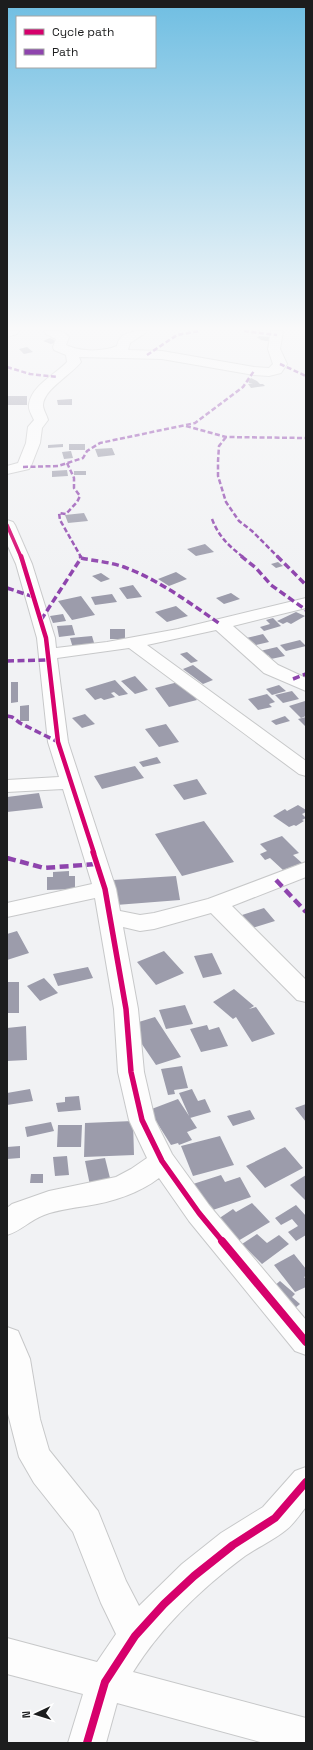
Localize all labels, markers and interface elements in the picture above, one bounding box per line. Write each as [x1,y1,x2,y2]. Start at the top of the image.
legend [16,16,156,68]
text: Cycle path [52,24,114,40]
text: Path [52,44,78,60]
north arrow [16,1694,56,1734]
text: N [19,1711,33,1719]

